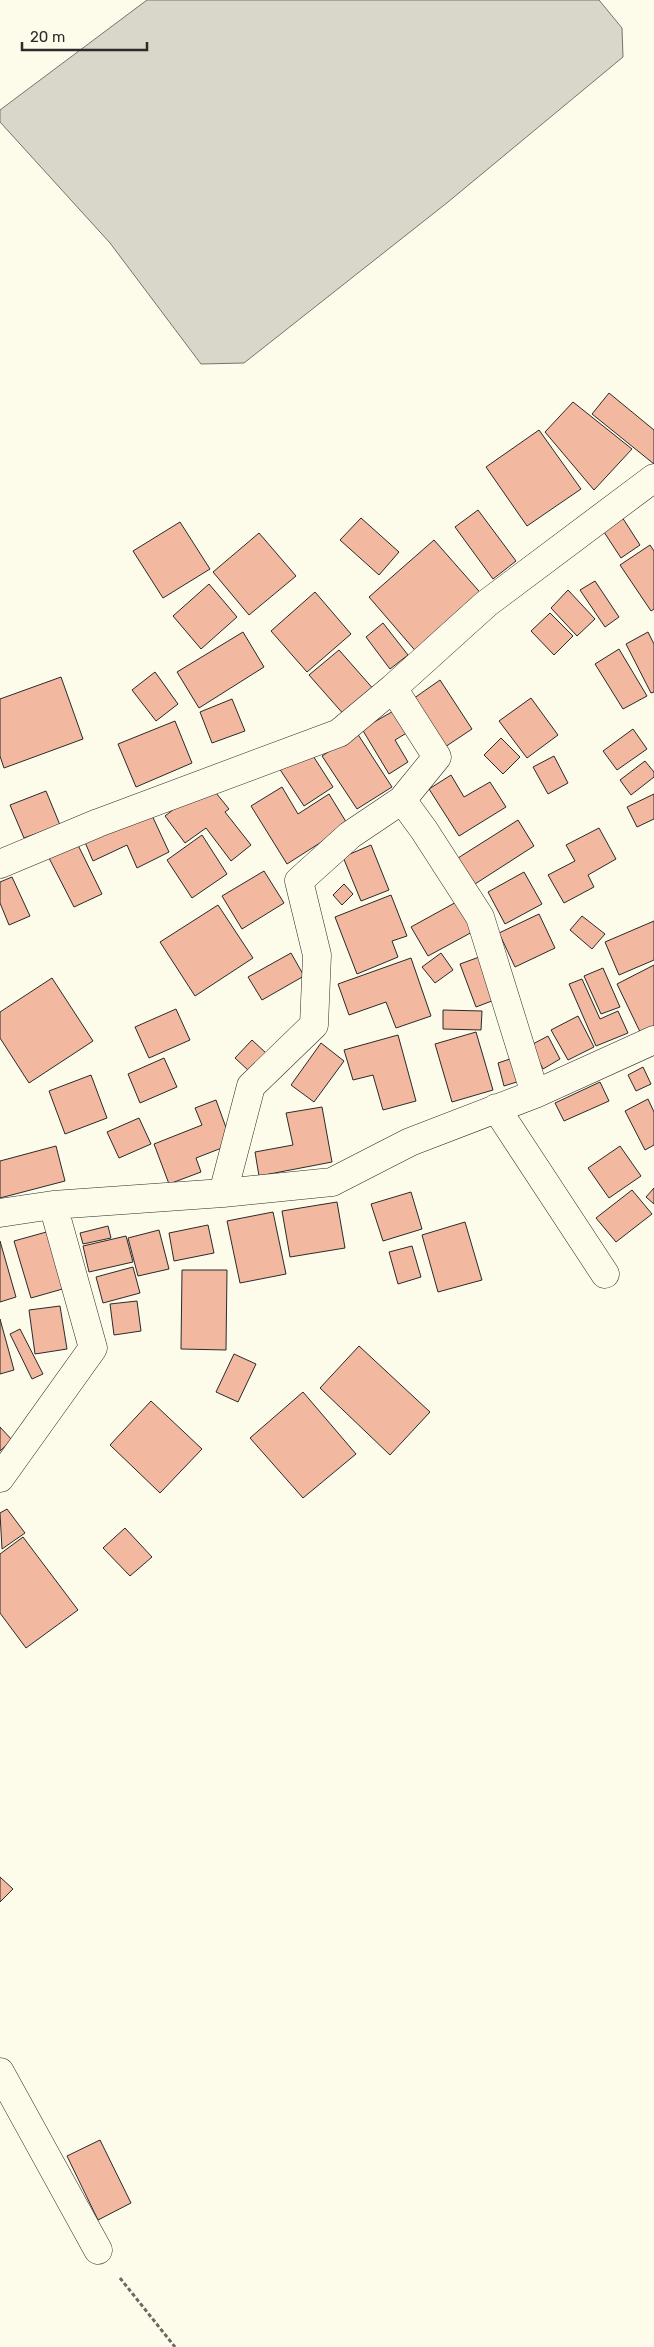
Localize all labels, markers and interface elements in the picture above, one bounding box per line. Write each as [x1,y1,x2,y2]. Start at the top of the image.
scale bar [22,20,148,52]
text: 20 m [30,28,65,46]

